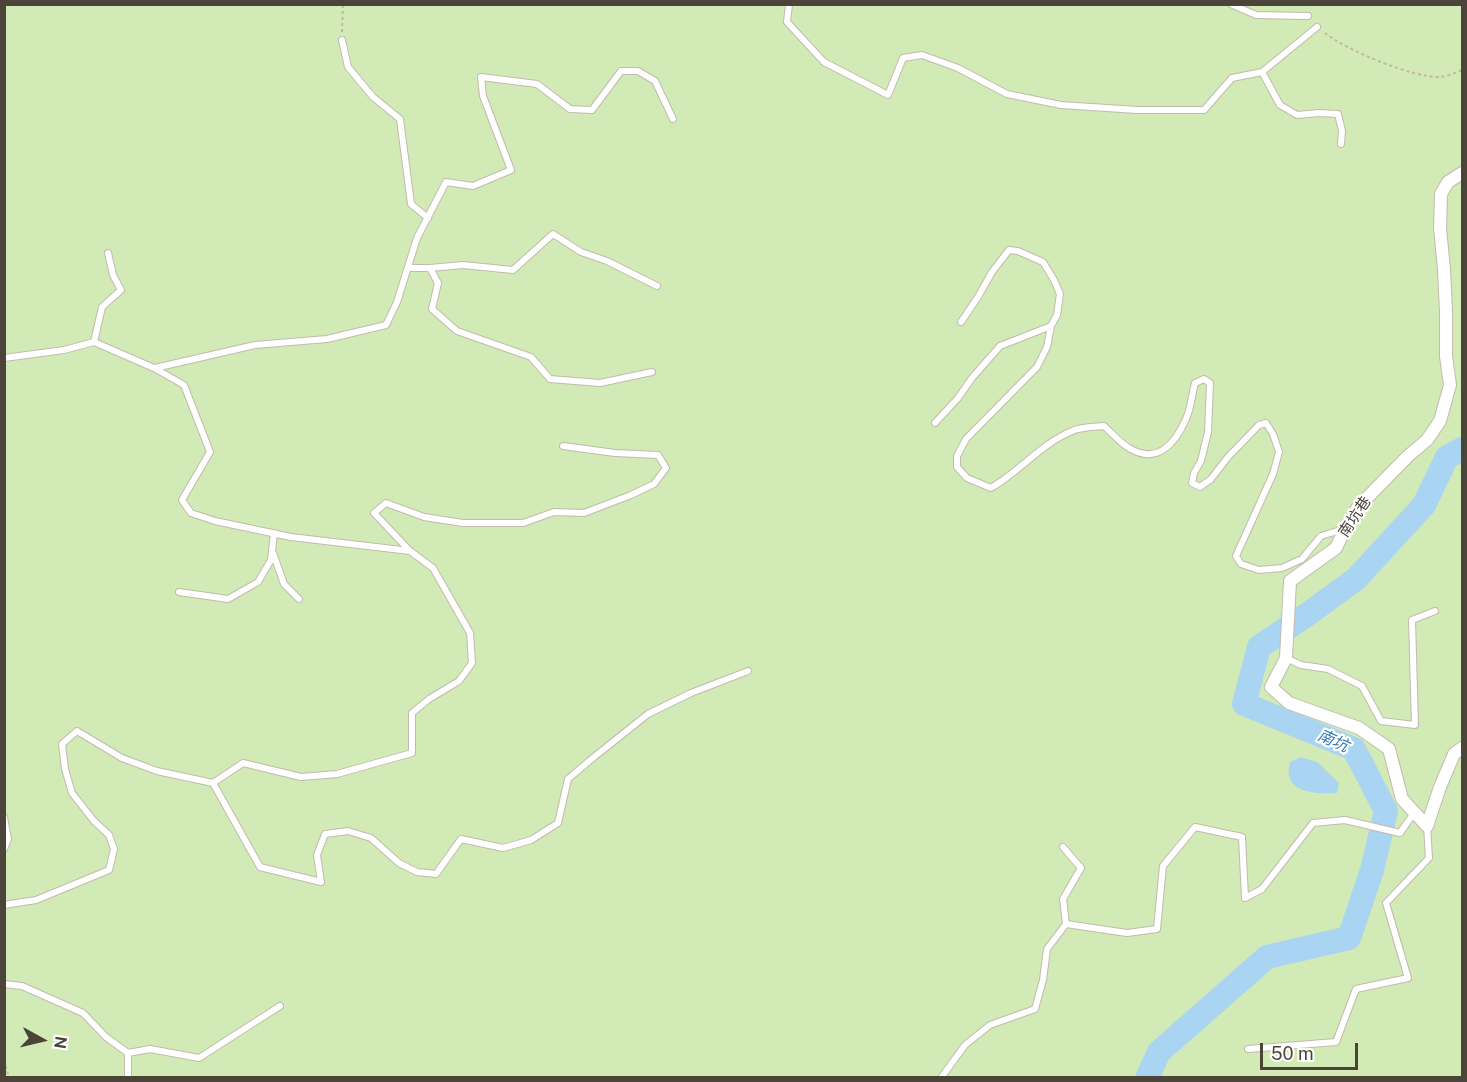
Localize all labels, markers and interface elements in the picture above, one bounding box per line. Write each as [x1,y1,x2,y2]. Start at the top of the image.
street label: 南坑巷 [1335,493,1375,541]
water label: 南坑 [1314,726,1352,756]
north arrow [12,1010,72,1070]
scale bar [1263,1031,1360,1069]
text: N [50,1035,71,1050]
text: 50 m [1271,1043,1314,1064]

